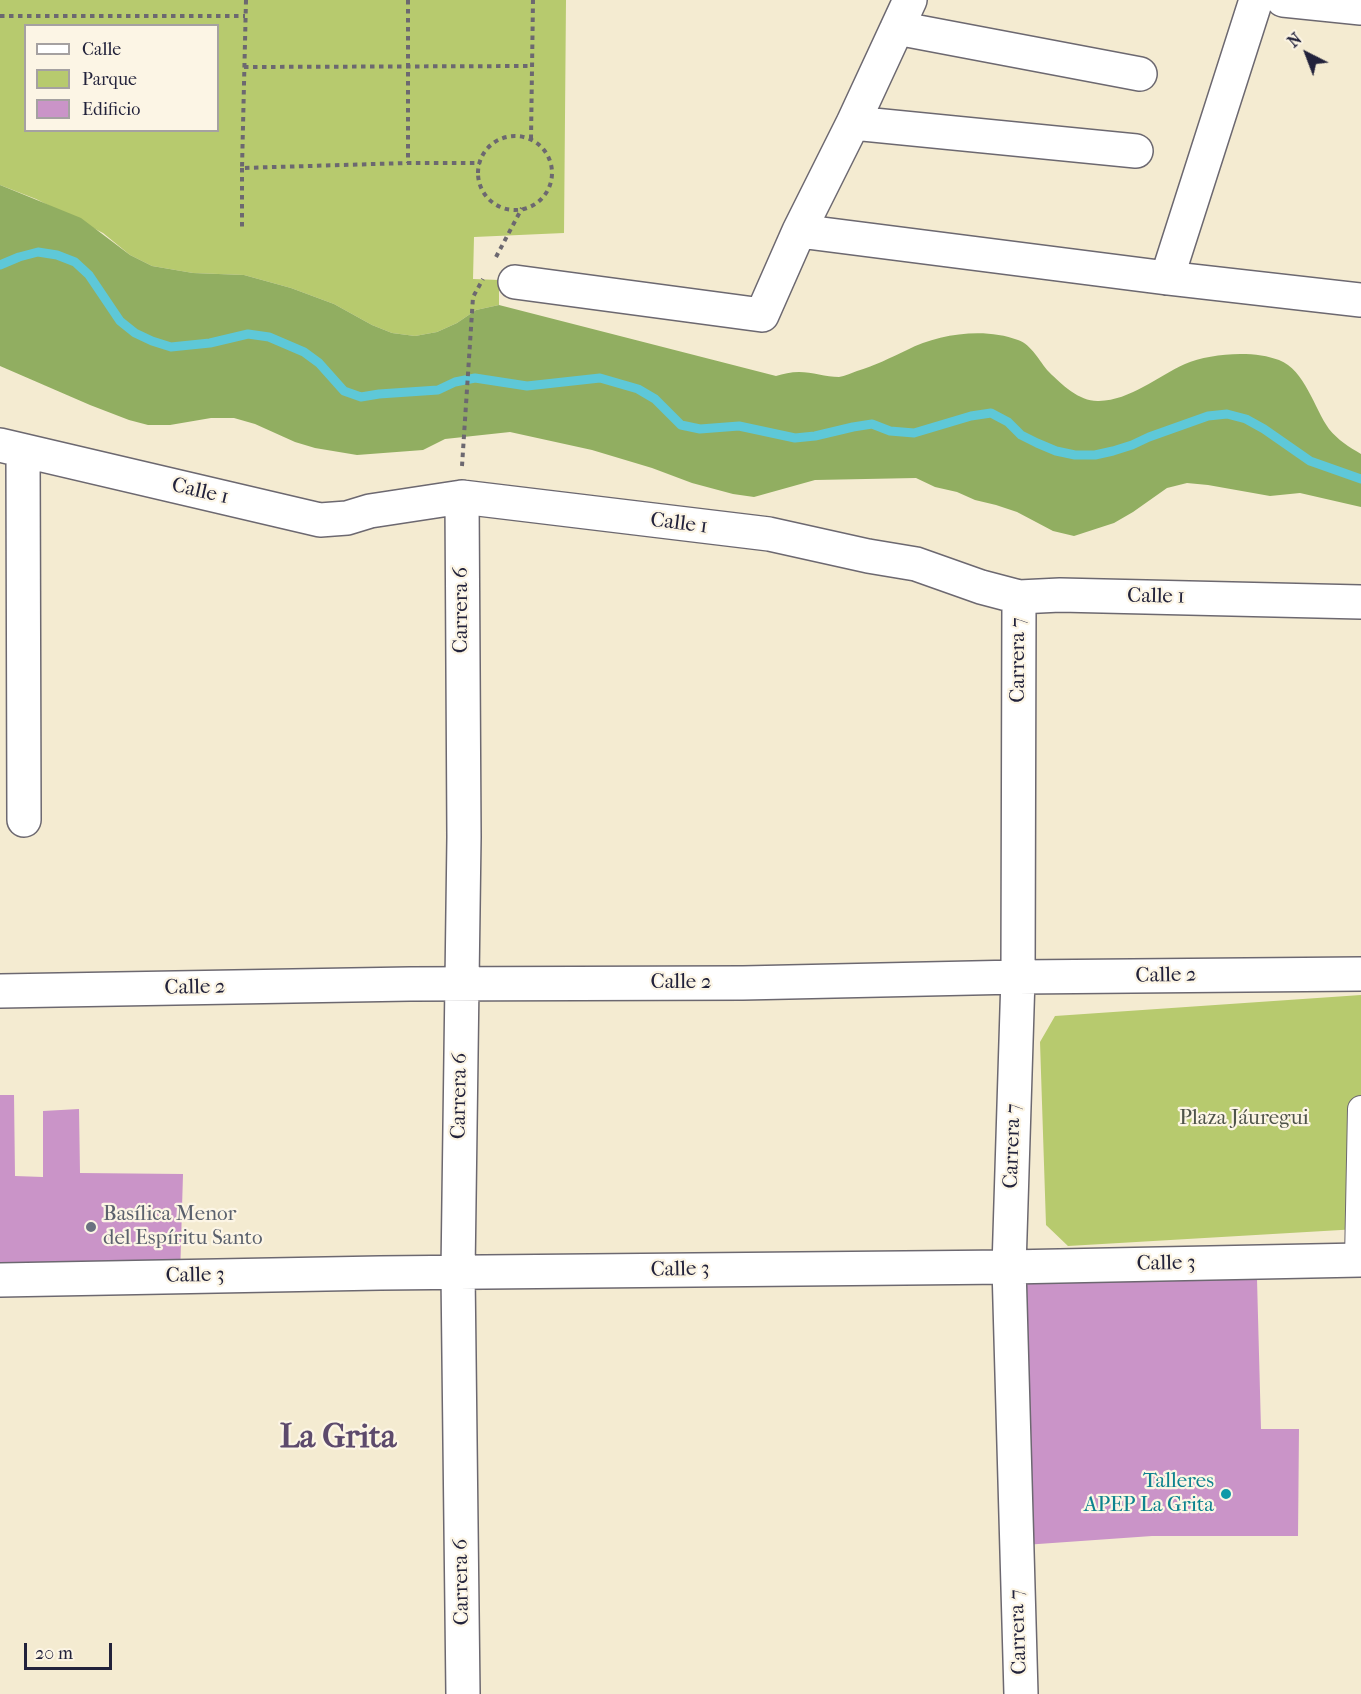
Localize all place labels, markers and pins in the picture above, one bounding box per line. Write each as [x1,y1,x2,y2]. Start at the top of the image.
place label: Basílica Menor del Espíritu Santo [103,1202,263,1252]
marker: Basílica Menor del Espíritu Santo [84,1220,98,1234]
place label: Talleres APEP La Grita [1084,1469,1214,1519]
marker: Talleres APEP La Grita [1219,1487,1233,1501]

